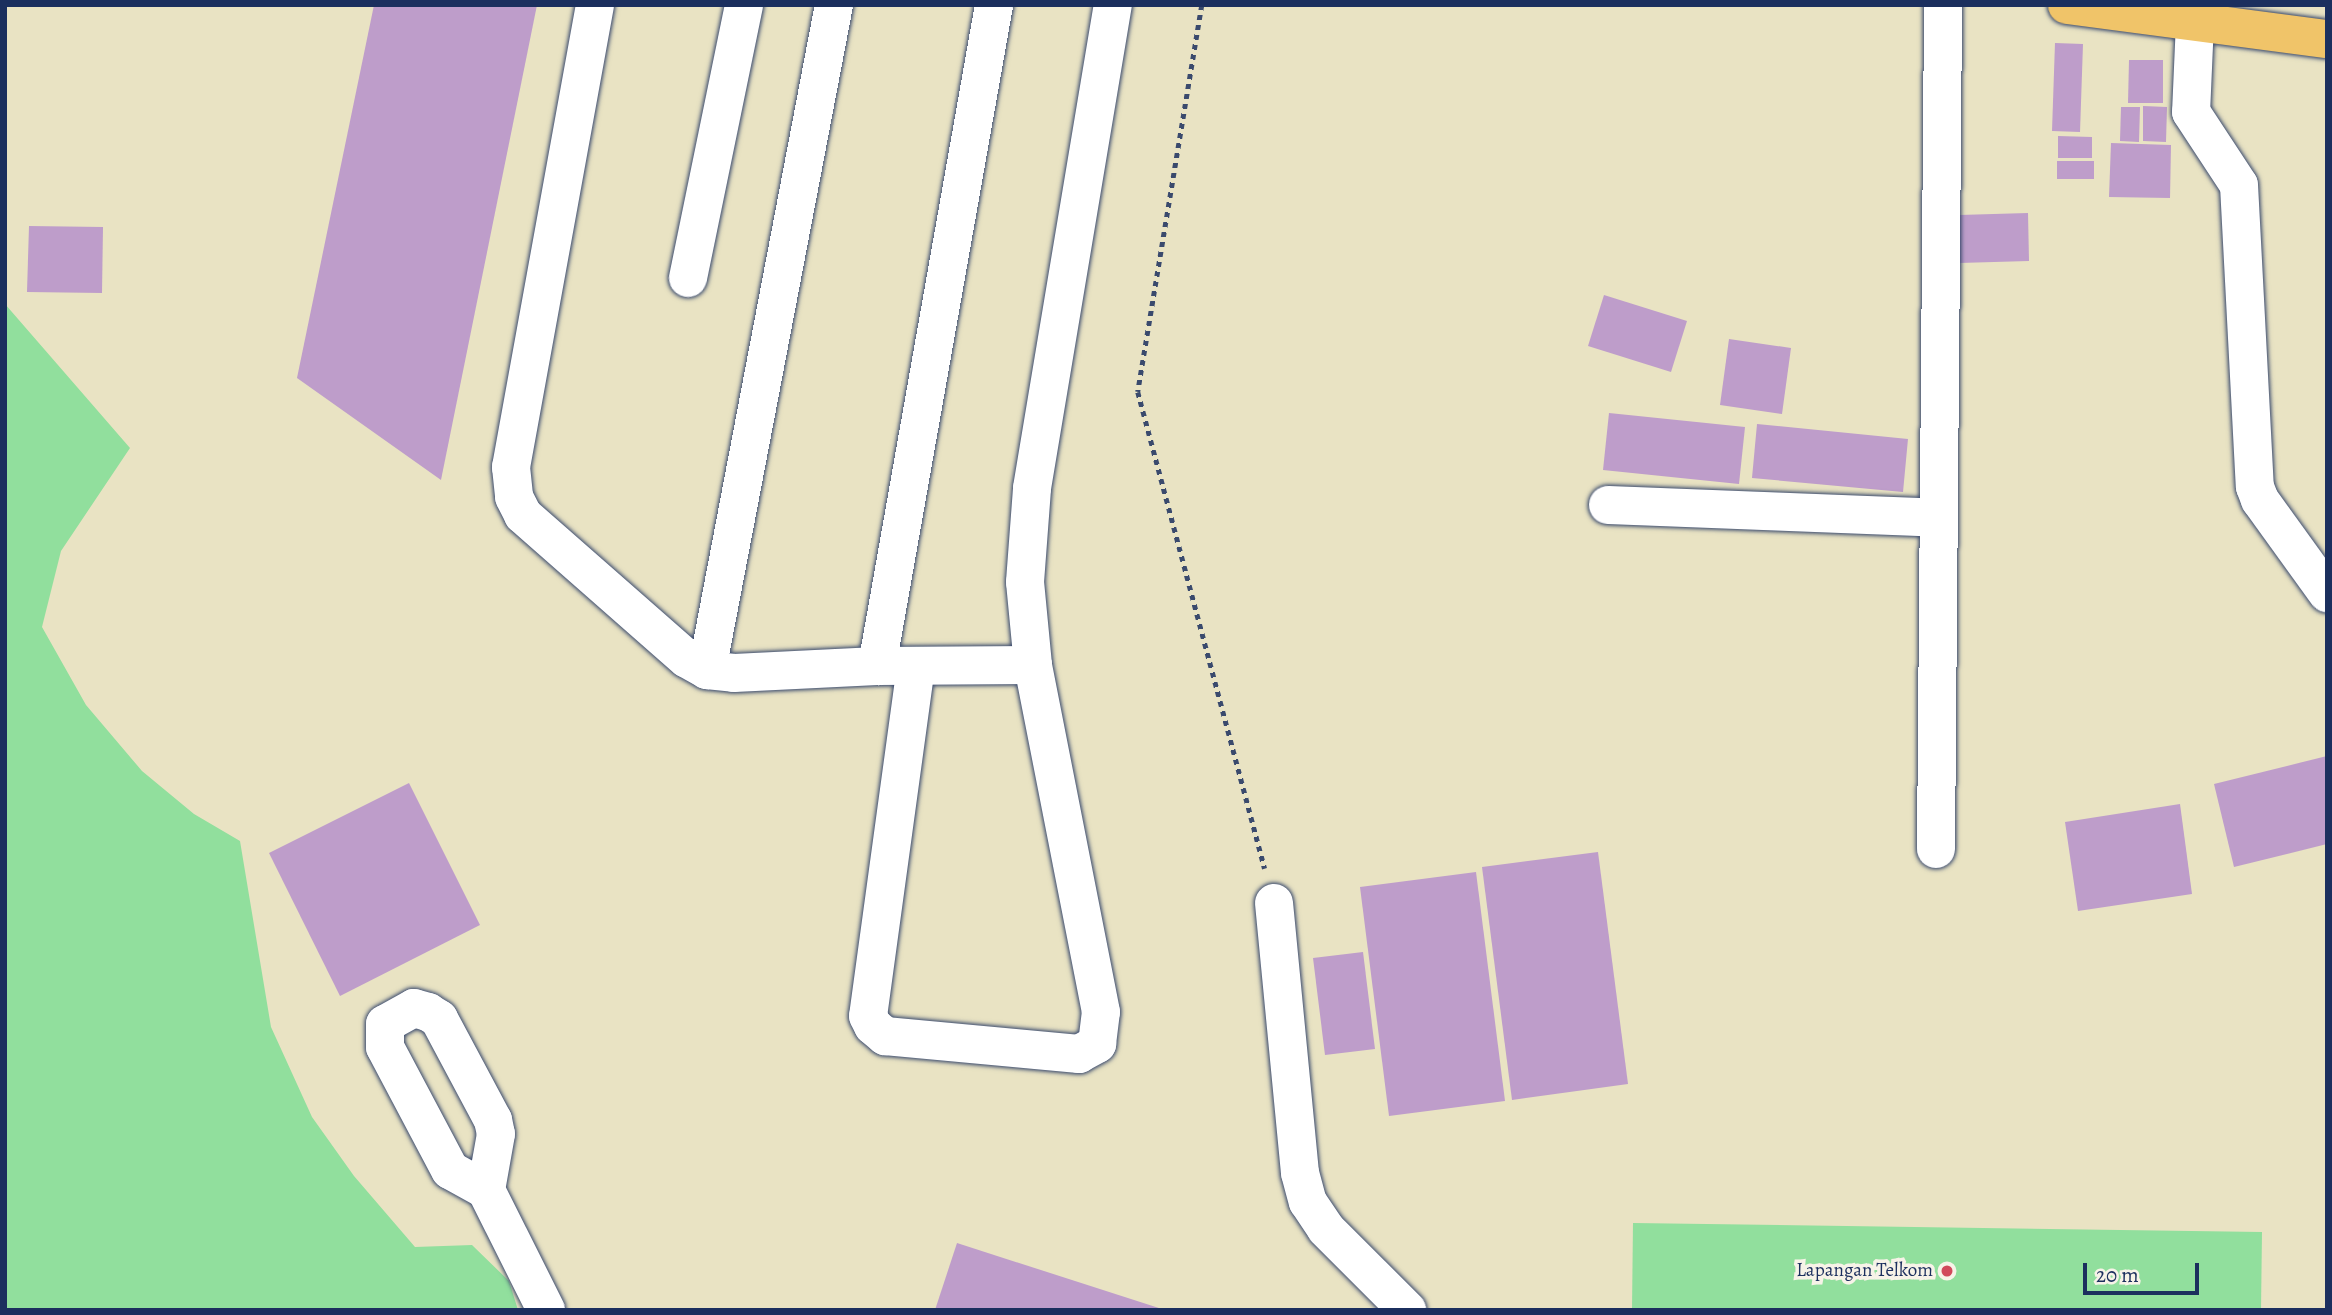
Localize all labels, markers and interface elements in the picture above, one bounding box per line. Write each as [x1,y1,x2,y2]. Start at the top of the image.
scale bar [2087,1248,2202,1292]
place label: Lapangan Telkom [1796,1260,1933,1282]
text: 20 m [2096,1261,2139,1289]
marker: Lapangan Telkom [1939,1263,1955,1279]

